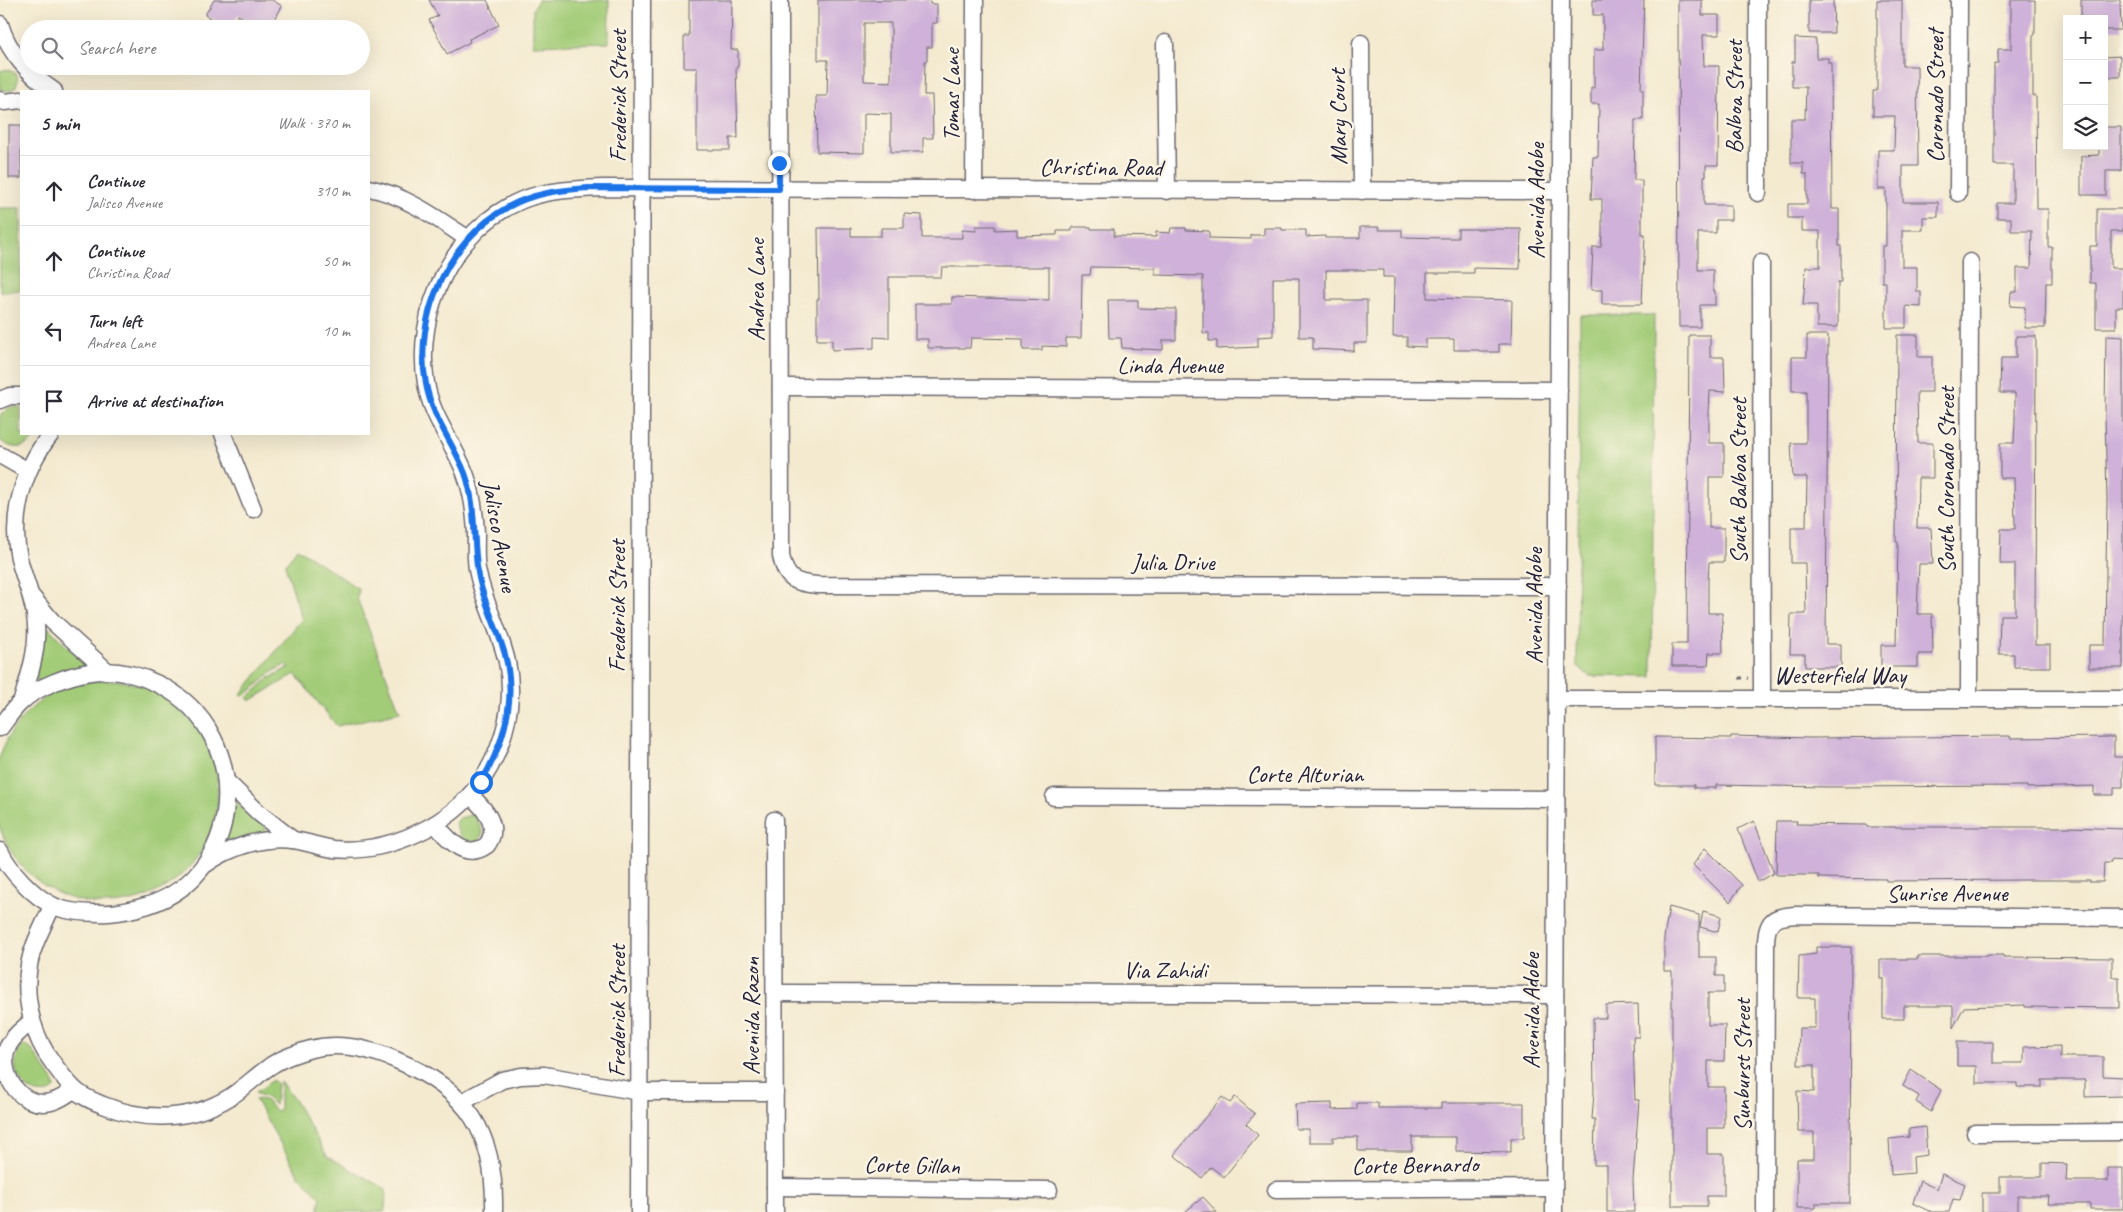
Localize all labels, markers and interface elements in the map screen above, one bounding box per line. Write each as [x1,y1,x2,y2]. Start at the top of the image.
map controls [2063,15,2108,150]
button: + [2063,15,2108,60]
search box [20,20,370,75]
street label: Coronado Street [1920,26,1950,163]
street label: Frederick Street [603,28,633,162]
icon: search [38,34,66,62]
text: Search here [78,36,155,60]
street label: Balboa Street [1719,38,1749,154]
street label: Tomas Lane [936,46,966,142]
button: − [2063,60,2108,105]
street label: Mary Court [1322,67,1354,165]
button: layers [2063,105,2108,150]
text: 5 min [40,110,80,136]
text: Walk · 370 m [278,113,350,133]
street label: Avenida Adobe [1521,141,1551,259]
route end [768,152,791,175]
street label: Christina Road [1040,152,1166,182]
text: Continue [87,169,144,193]
icon: ahead [40,177,68,205]
text: 310 m [316,181,350,201]
text: Jalisco Avenue [87,193,162,213]
street label: Andrea Lane [741,237,771,341]
text: Continue [87,239,144,263]
icon: ahead [40,247,68,275]
text: 50 m [323,251,350,271]
text: Christina Road [87,263,169,283]
text: Turn left [87,309,142,333]
icon: left [40,317,68,345]
text: 10 m [323,321,350,341]
text: Andrea Lane [87,333,155,353]
street label: Linda Avenue [1117,350,1225,380]
street label: South Coronado Street [1931,385,1961,573]
icon: arrive [40,387,68,415]
text: Arrive at destination [87,389,223,413]
street label: South Balboa Street [1723,396,1753,564]
street label: Jalisco Avenue [475,477,525,596]
street label: Frederick Street [602,538,632,672]
street label: Avenida Adobe [1519,546,1549,664]
street label: Julia Drive [1131,547,1217,577]
street label: Westerfield Way [1774,660,1908,690]
street label: Corte Alturian [1247,759,1364,789]
route start [470,771,493,794]
street label: Sunrise Avenue [1887,878,2010,908]
street label: Frederick Street [602,943,632,1077]
street label: Avenida Adobe [1516,951,1546,1069]
street label: Via Zahidi [1123,955,1209,985]
street label: Avenida Razon [736,957,766,1075]
street label: Sunburst Street [1727,997,1757,1131]
street label: Corte Gillan [864,1149,960,1181]
street label: Corte Bernardo [1351,1149,1481,1181]

